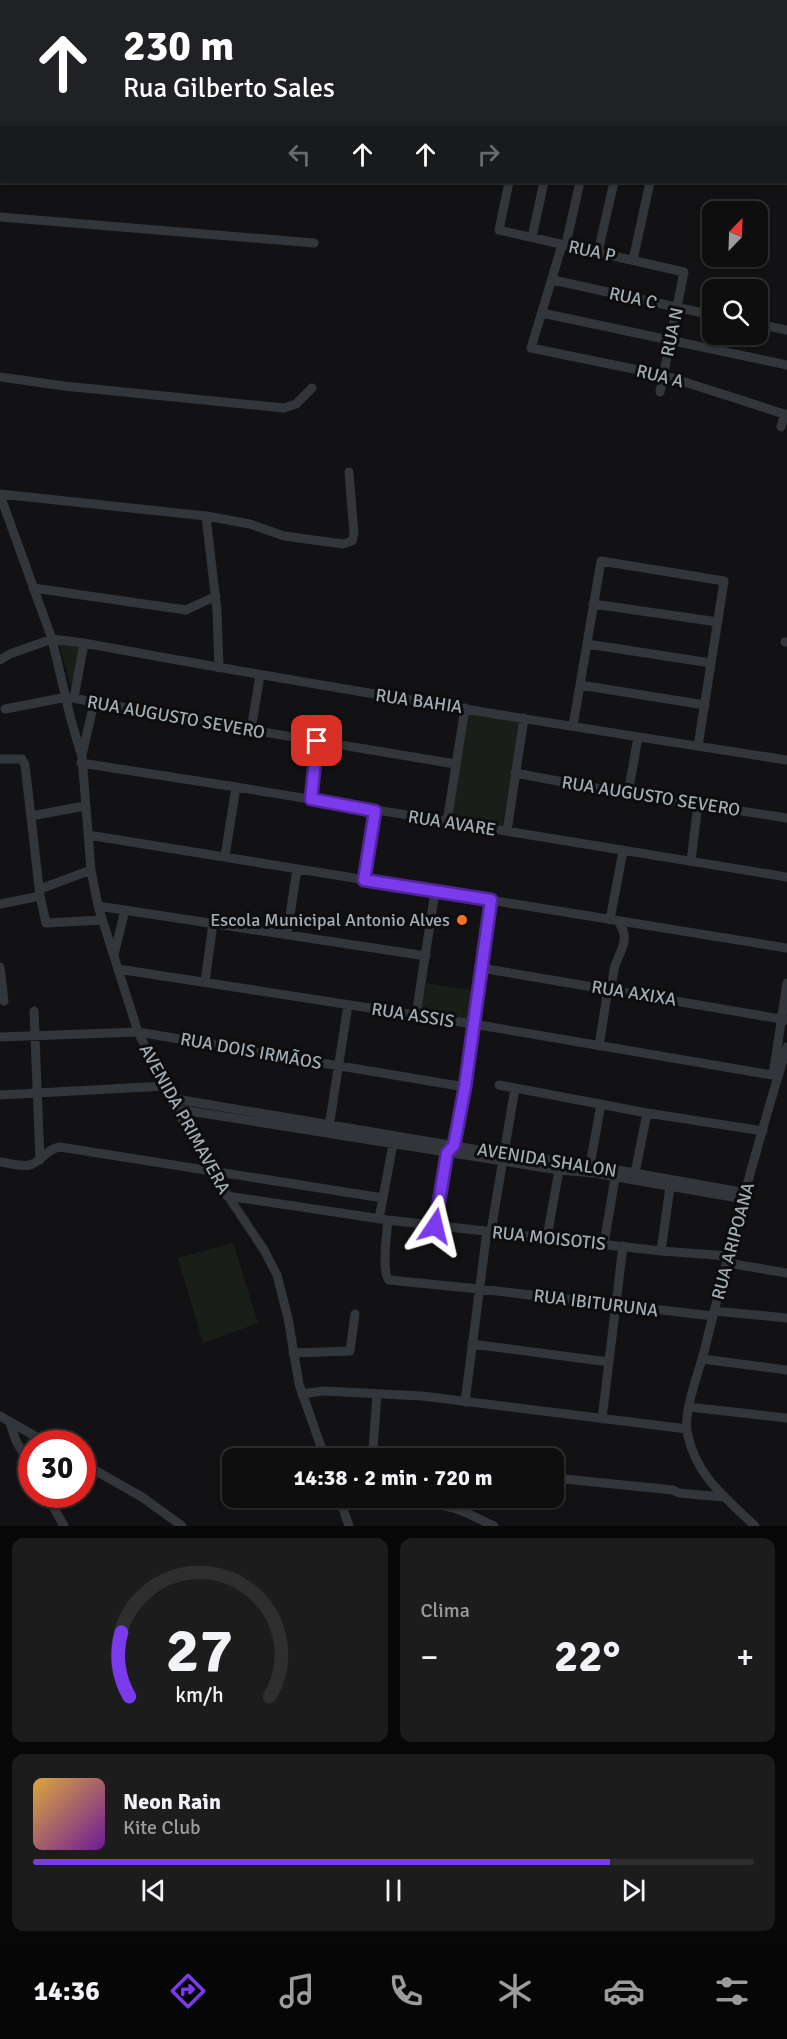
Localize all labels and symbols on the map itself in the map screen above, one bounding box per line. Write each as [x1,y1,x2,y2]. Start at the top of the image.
north arrow [702,201,768,267]
street label: RUA P [567,235,617,267]
street label: RUA C [607,282,659,314]
street label: RUA N [656,306,688,358]
street label: RUA A [634,359,686,393]
street label: RUA BAHIA [374,684,464,718]
street label: RUA AUGUSTO SEVERO [85,691,267,743]
pin [291,715,342,766]
street label: RUA AUGUSTO SEVERO [560,771,742,821]
street label: RUA AVARE [406,805,498,841]
place label: Escola Municipal Antonio Alves [210,909,450,931]
marker: Escola Municipal Antonio Alves [455,913,469,927]
street label: RUA AXIXA [590,975,678,1011]
street label: RUA ASSIS [370,998,456,1032]
street label: RUA DOIS IRMÃOS [179,1028,323,1074]
street label: AVENIDA PRIMAVERA [135,1040,235,1198]
street label: AVENIDA SHALON [476,1138,618,1182]
street label: RUA ARIPOANA [707,1180,759,1302]
position arrow [403,1194,467,1258]
street label: RUA MOISOTIS [491,1221,607,1255]
street label: RUA IBITURUNA [532,1284,660,1322]
speed limit sign: 30 [18,1430,96,1508]

